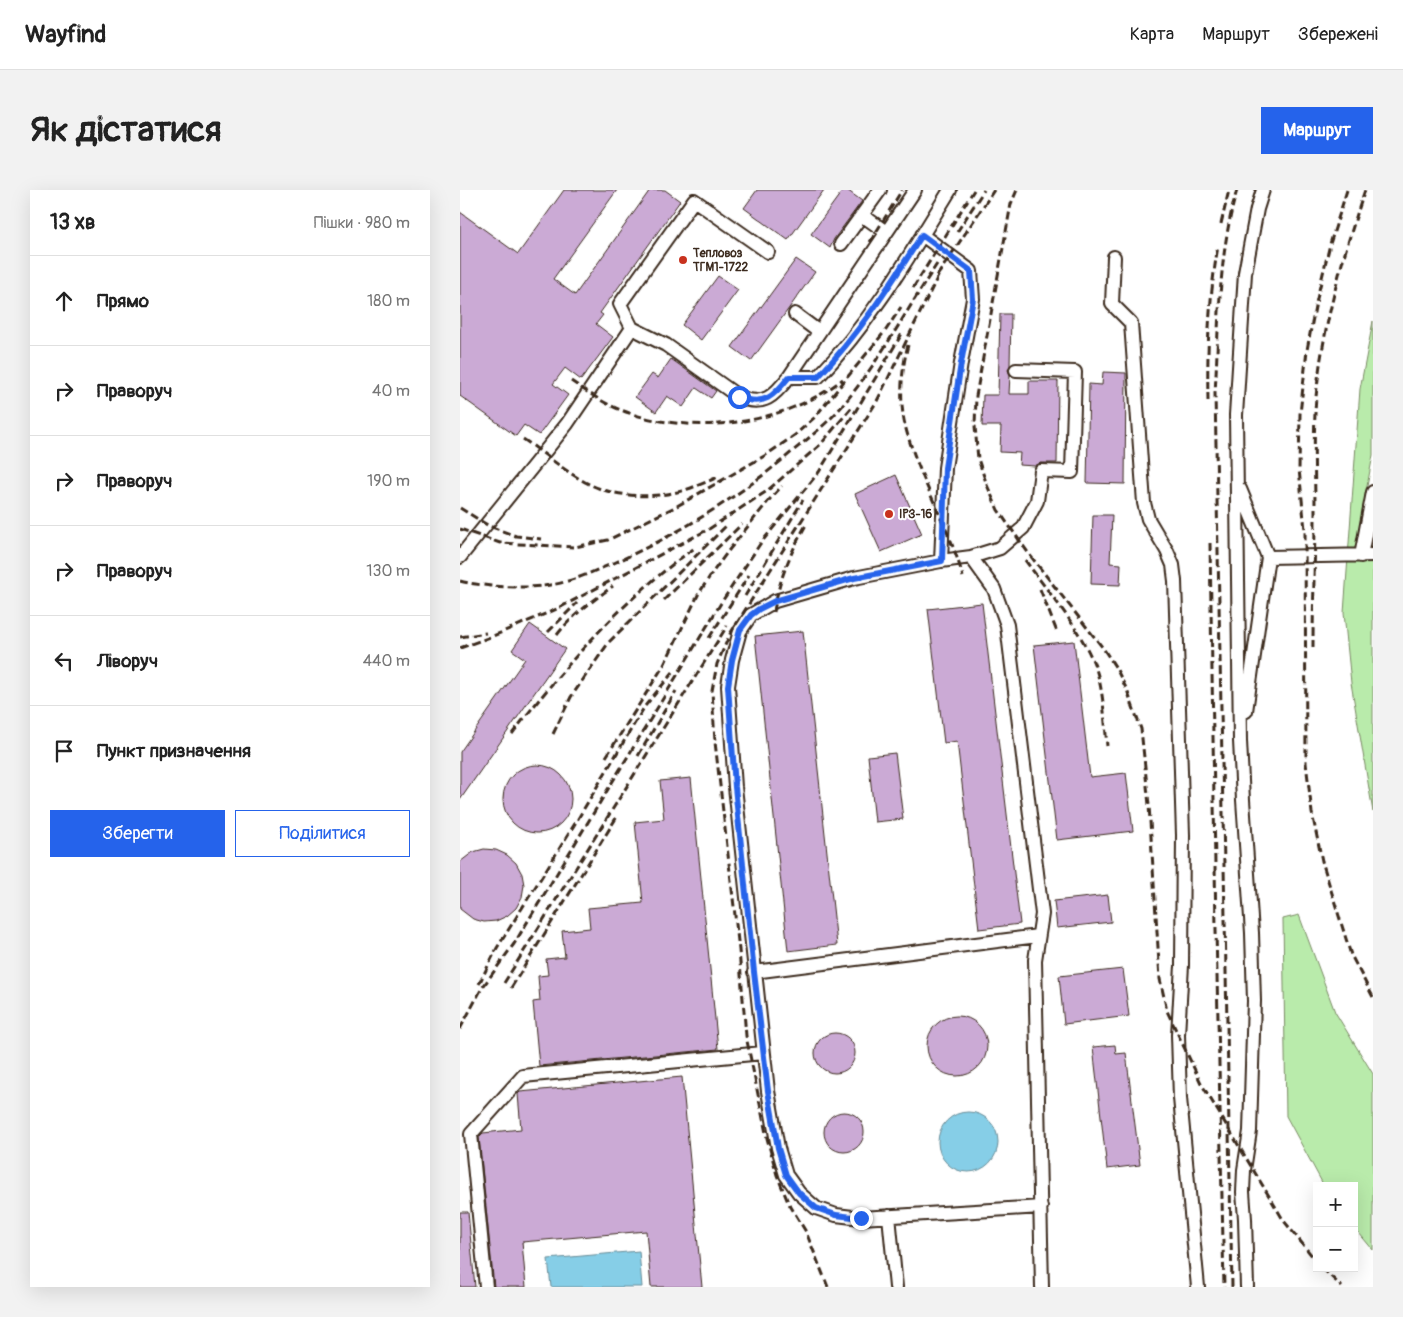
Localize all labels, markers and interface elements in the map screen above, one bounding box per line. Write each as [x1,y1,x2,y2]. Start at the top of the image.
text: Wayfind [25,20,106,49]
text: Карта [1130,23,1174,46]
text: Маршрут [1202,23,1270,46]
text: Збережені [1298,23,1378,46]
button: Маршрут [1261,107,1373,154]
text: Як дістатися [30,108,221,152]
text: 13 хв [50,209,95,236]
text: Пішки · 980 m [314,213,410,233]
place label: Тепловоз ТГМ1-1722 [692,246,749,275]
marker: Тепловоз ТГМ1-1722 [677,254,689,266]
icon: ahead [50,287,78,315]
text: Прямо [97,289,149,313]
text: 180 m [367,291,410,311]
icon: right [50,377,78,405]
text: Праворуч [97,379,172,403]
text: 40 m [372,381,410,401]
route start [728,386,751,409]
icon: right [50,467,78,495]
text: Праворуч [97,469,172,493]
text: 190 m [367,471,410,491]
place label: ІРЗ-16 [899,507,932,522]
marker: ІРЗ-16 [883,508,895,520]
icon: right [50,557,78,585]
text: Праворуч [97,559,172,583]
text: 130 m [366,561,410,581]
icon: left [50,647,78,675]
text: Ліворуч [97,649,158,673]
text: 440 m [363,651,410,671]
icon: arrive [50,737,78,765]
text: Пункт призначення [97,739,251,763]
button: Зберегти [50,810,225,857]
button: Поділитися [235,810,410,857]
map controls [1313,1182,1358,1272]
button: + [1313,1182,1358,1227]
route end [850,1207,873,1230]
button: − [1313,1227,1358,1272]

